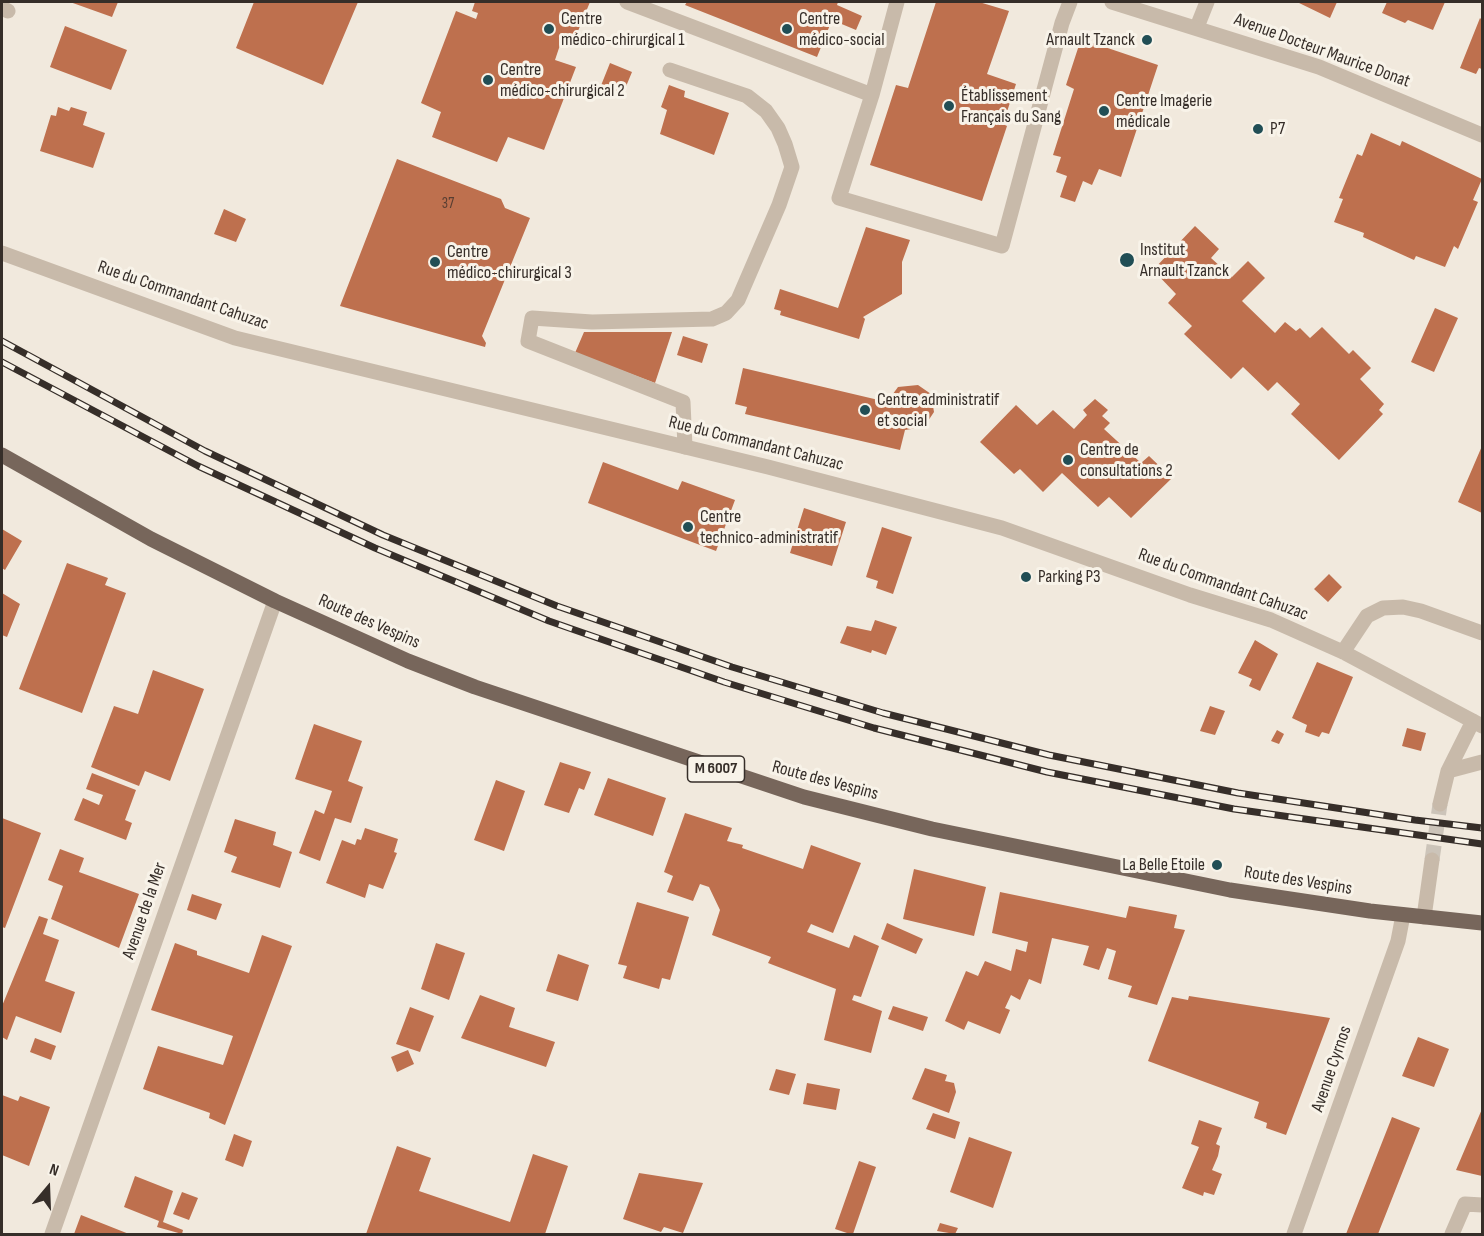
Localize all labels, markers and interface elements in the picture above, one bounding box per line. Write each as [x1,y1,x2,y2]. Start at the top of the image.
place label: Centre médico-chirurgical 1 [561,8,684,50]
place label: Centre médico-social [799,8,885,50]
street label: Avenue Docteur Maurice Donat [1231,9,1413,93]
marker: Centre médico-chirurgical 1 [542,22,556,36]
marker: Centre médico-social [780,22,794,36]
place label: Arnault Tzanck [1046,29,1135,51]
marker: Arnault Tzanck [1140,33,1154,47]
place label: Centre médico-chirurgical 2 [500,59,625,101]
marker: Centre médico-chirurgical 2 [481,73,495,87]
place label: Établissement Français du Sang [961,85,1061,128]
place label: Centre Imagerie médicale [1116,90,1212,132]
marker: Établissement Français du Sang [942,99,956,113]
marker: Centre Imagerie médicale [1097,104,1111,118]
place label: P7 [1270,118,1285,140]
marker: P7 [1251,122,1265,136]
house number: 37 [442,195,454,213]
place label: Institut Arnault Tzanck [1140,239,1229,282]
place label: Centre médico-chirurgical 3 [447,241,572,284]
marker: Institut Arnault Tzanck [1118,251,1136,269]
marker: Centre médico-chirurgical 3 [428,255,442,269]
street label: Rue du Commandant Cahuzac [95,257,271,335]
place label: Centre administratif et social [877,389,999,432]
marker: Centre administratif et social [858,403,872,417]
street label: Rue du Commandant Cahuzac [666,412,846,476]
place label: Centre de consultations 2 [1080,439,1173,482]
marker: Centre de consultations 2 [1061,453,1075,467]
place label: Centre technico-administratif [700,506,838,548]
marker: Centre technico-administratif [681,520,695,534]
street label: Rue du Commandant Cahuzac [1135,544,1311,626]
place label: Parking P3 [1038,566,1101,588]
marker: Parking P3 [1019,570,1033,584]
street label: Route des Vespins [315,590,423,654]
road number: M 6007 [688,756,744,782]
street label: Route des Vespins [770,756,880,806]
place label: La Belle Etoile [1122,854,1205,876]
marker: La Belle Etoile [1210,858,1224,872]
street label: Avenue de la Mer [118,860,172,962]
street label: Route des Vespins [1243,862,1353,900]
street label: Avenue Cyrnos [1307,1023,1357,1115]
north arrow [18,1158,78,1218]
text: N [47,1160,61,1181]

